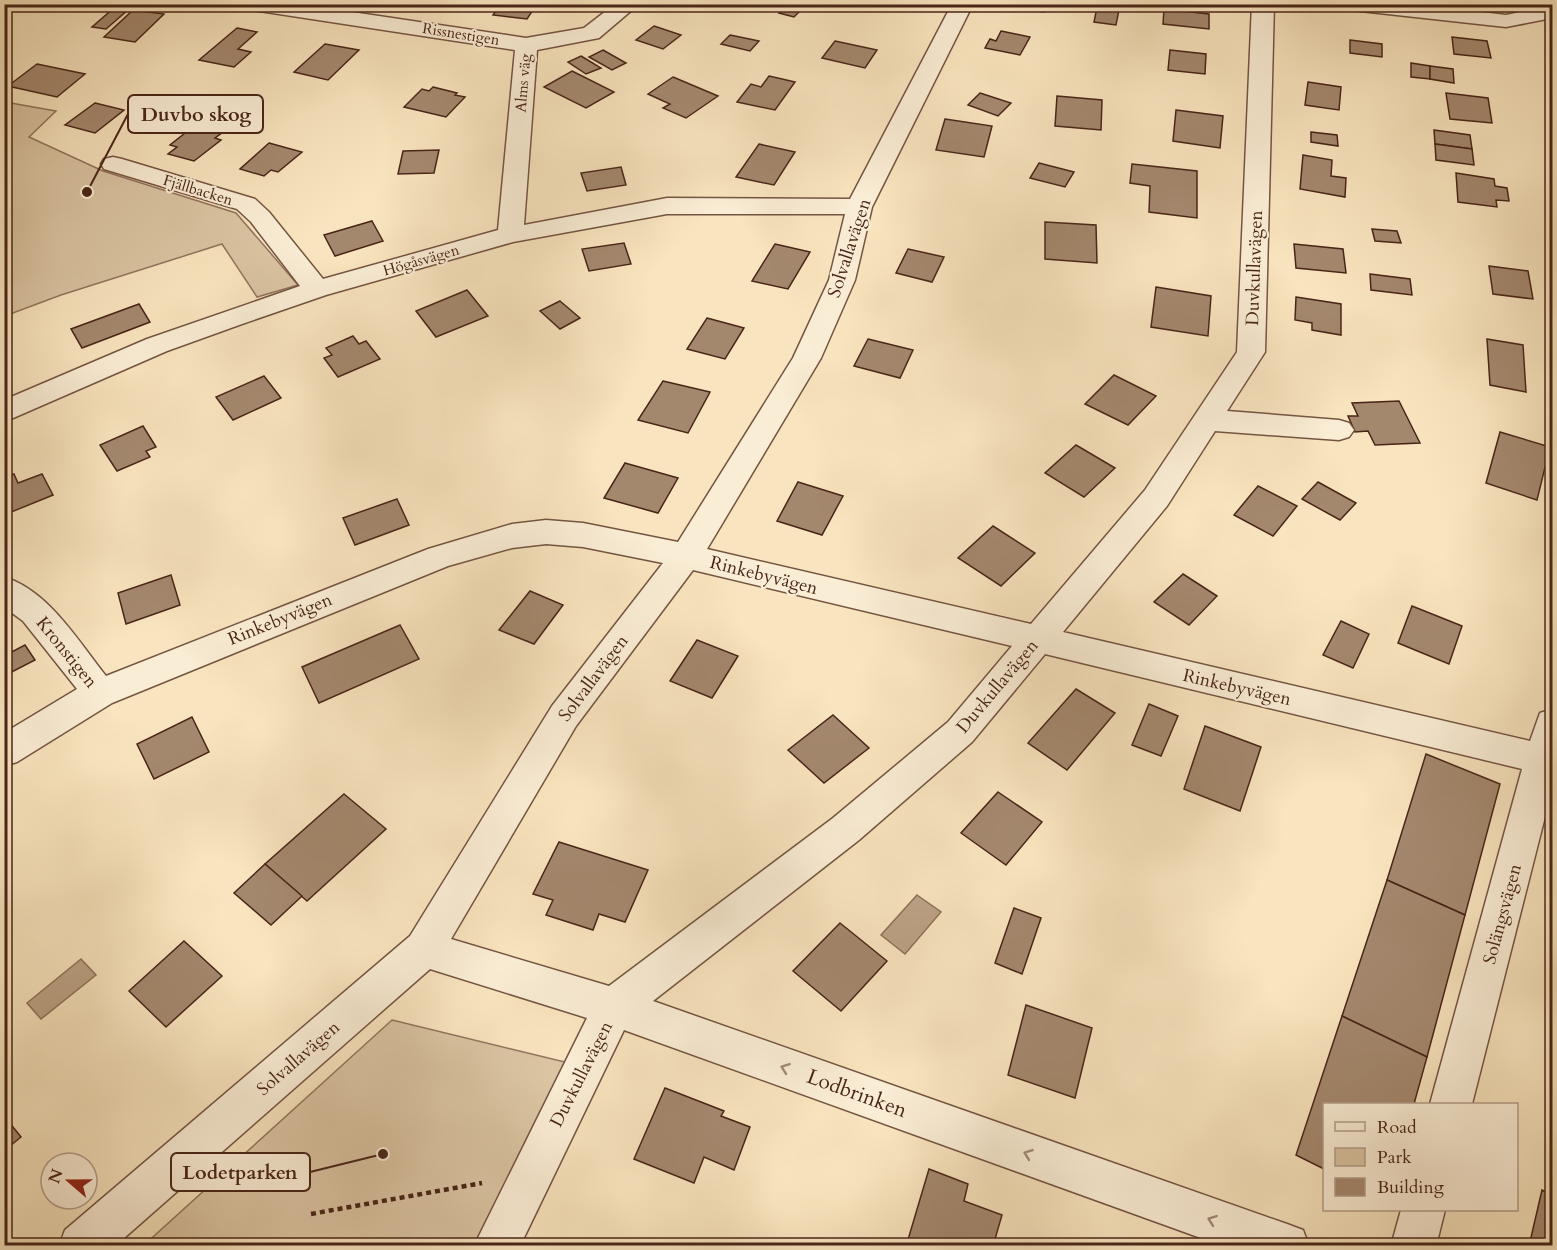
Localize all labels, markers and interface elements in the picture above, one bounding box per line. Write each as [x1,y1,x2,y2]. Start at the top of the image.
street label: Rissnestigen [421,18,501,50]
street label: Alms väg [510,52,536,113]
callout: Duvbo skog [128,95,263,133]
text: Duvbo skog [141,101,251,128]
street label: Fjällbacken [161,170,236,210]
street label: Solvallavägen [822,195,877,301]
street label: Duvkullavägen [1240,209,1269,326]
street label: Högåsvägen [381,239,462,280]
street label: Rinkebyvägen [707,550,821,601]
street label: Rinkebyvägen [224,587,337,652]
street label: Kronstigen [30,611,104,694]
street label: Solvallavägen [553,629,635,727]
street label: Duvkullavägen [951,633,1045,739]
street label: Rinkebyvägen [1180,663,1294,712]
street label: Solängsvägen [1477,860,1528,967]
street label: Solvallavägen [251,1015,346,1101]
street label: Duvkullavägen [544,1016,619,1131]
one-way arrow [780,1062,791,1075]
street label: Lodbrinken [803,1062,911,1125]
legend [1323,1103,1518,1211]
text: Road [1377,1115,1417,1140]
text: Park [1377,1145,1412,1170]
one-way arrow [1023,1149,1034,1162]
north arrow [39,1151,99,1211]
callout: Lodetparken [171,1153,310,1191]
text: Lodetparken [182,1159,298,1186]
text: N [43,1166,69,1187]
text: Building [1377,1175,1445,1200]
one-way arrow [1207,1214,1218,1227]

